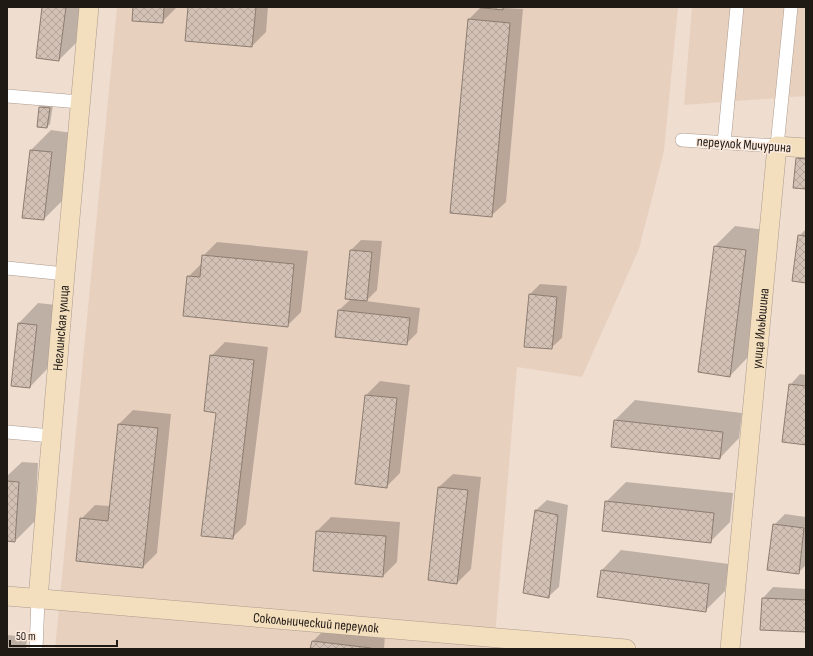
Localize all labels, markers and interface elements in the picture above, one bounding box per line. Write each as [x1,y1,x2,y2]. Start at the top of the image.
street label: переулок Мичурина [696,133,792,156]
street label: Неглинская улица [49,284,73,371]
street label: улица Ильюшина [748,287,773,370]
street label: Сокольнический переулок [252,609,380,637]
scale bar [10,622,117,648]
text: 50 m [16,629,36,644]

